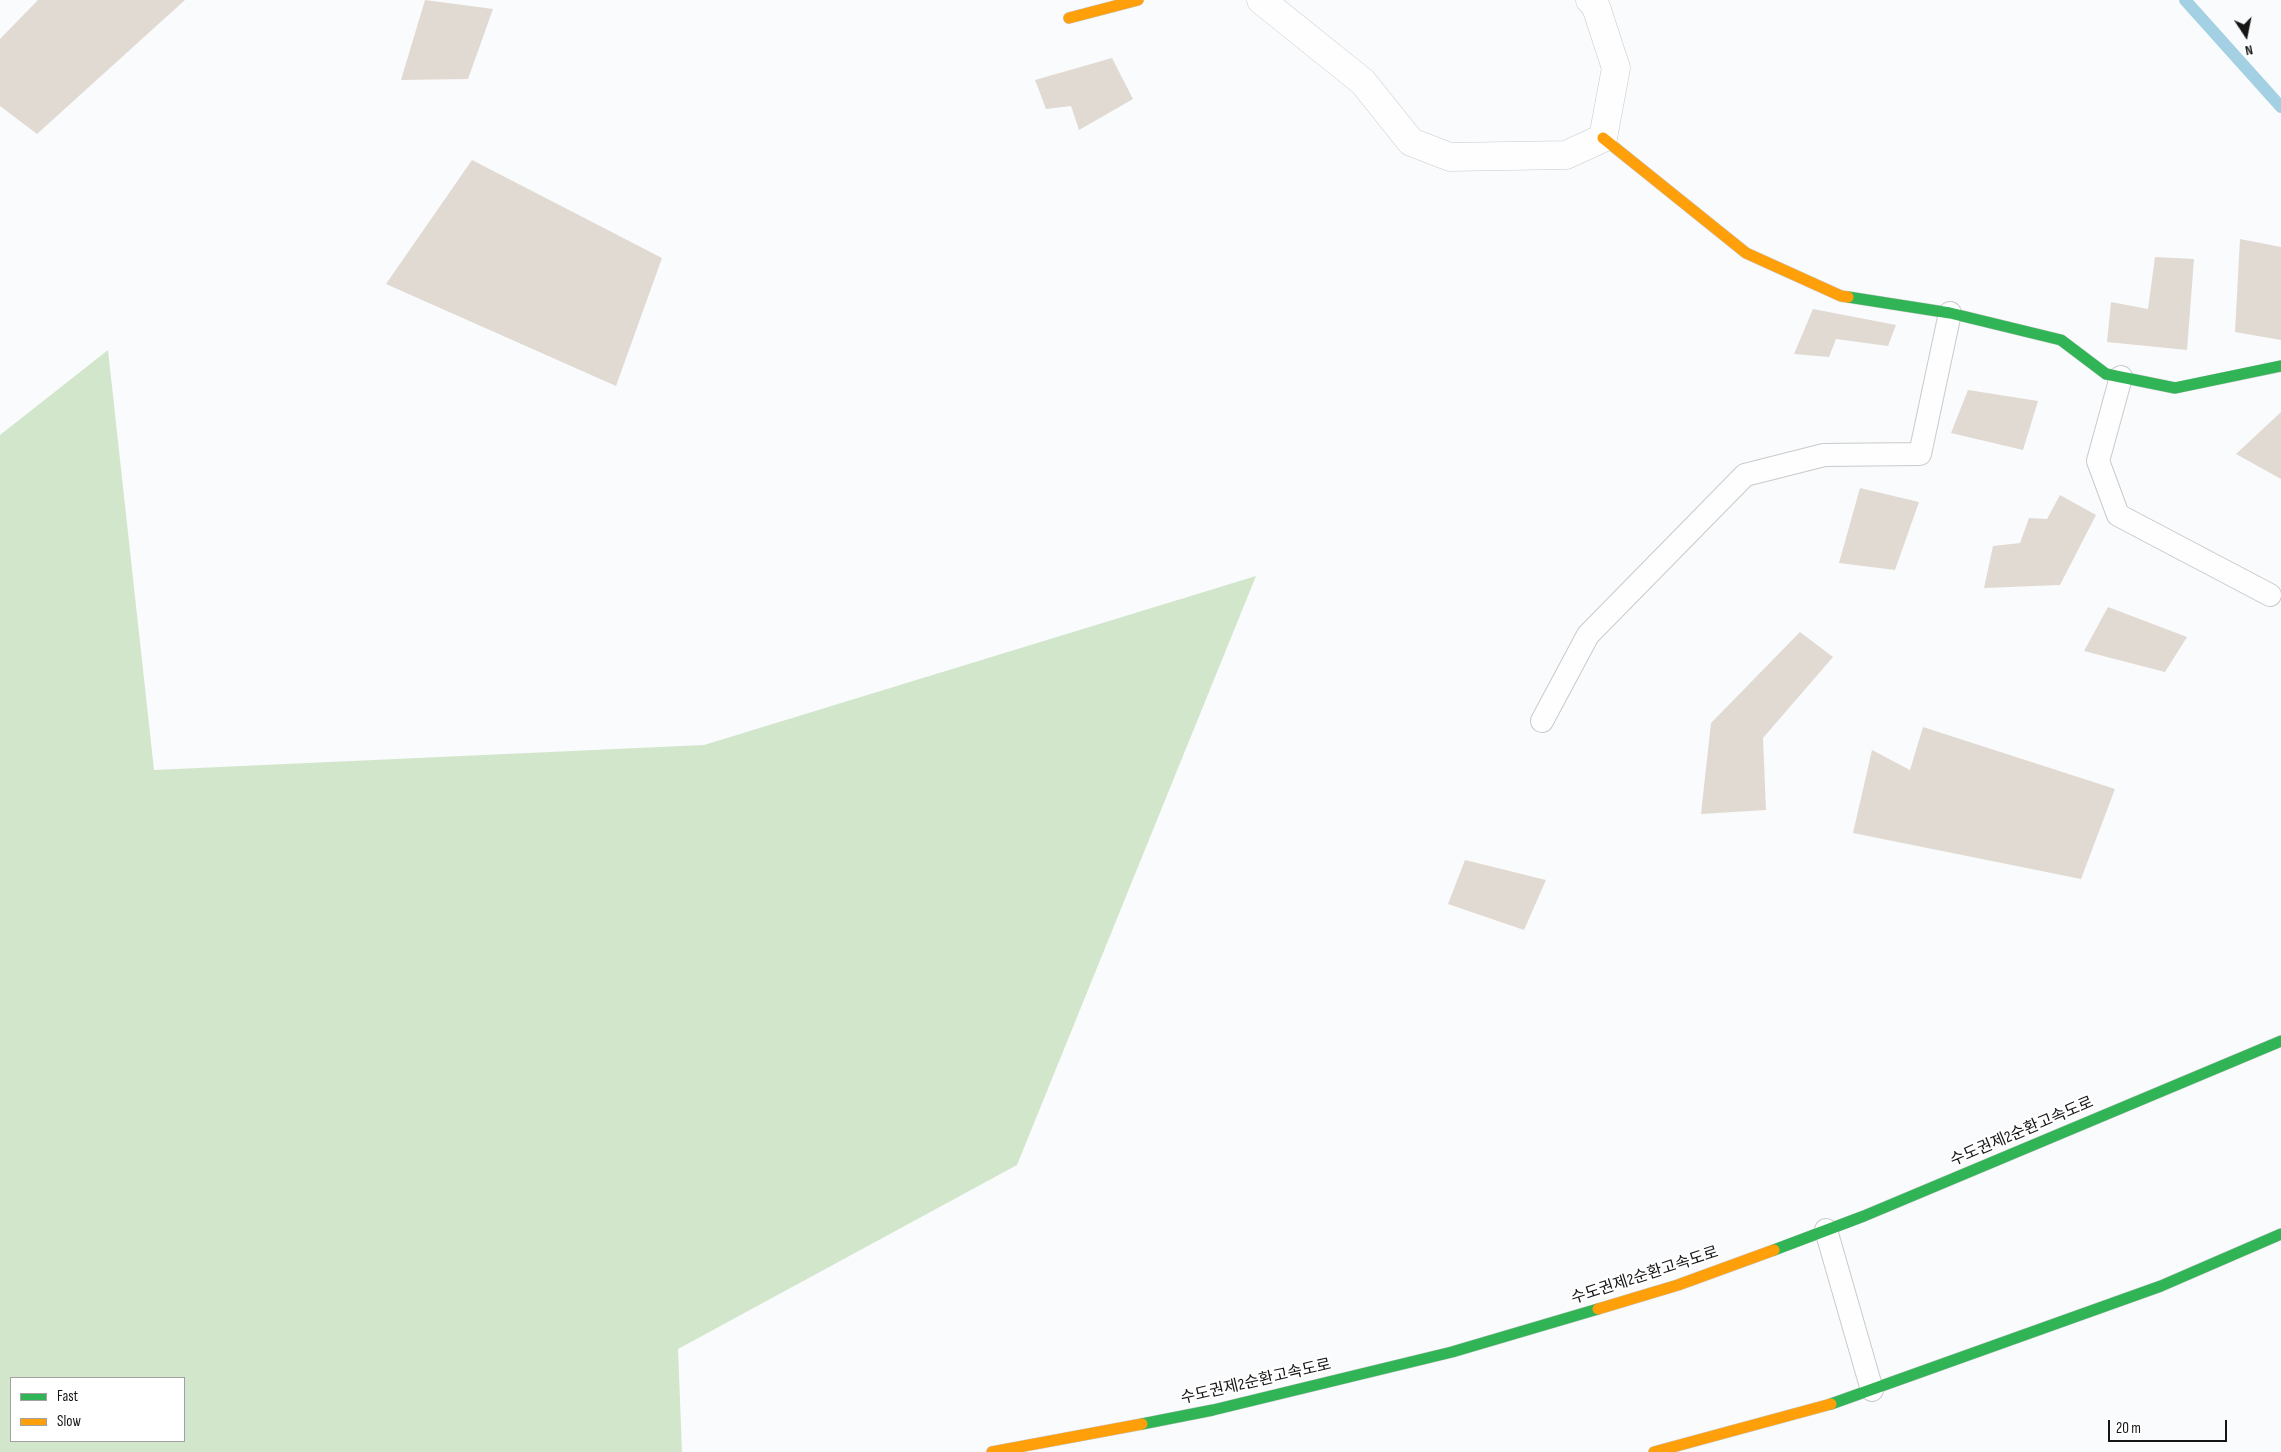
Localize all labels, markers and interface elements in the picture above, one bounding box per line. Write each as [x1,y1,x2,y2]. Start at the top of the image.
north arrow [2221,10,2271,60]
text: N [2244,41,2254,59]
street label: 수도권제2순환고속도로 [1947,1093,2097,1171]
street label: 수도권제2순환고속도로 [1569,1243,1721,1309]
street label: 수도권제2순환고속도로 [1179,1355,1333,1409]
legend [10,1377,185,1442]
text: Fast [57,1387,78,1406]
scale bar [2111,1410,2230,1442]
text: Slow [57,1412,81,1431]
text: 20 m [2116,1419,2141,1438]

